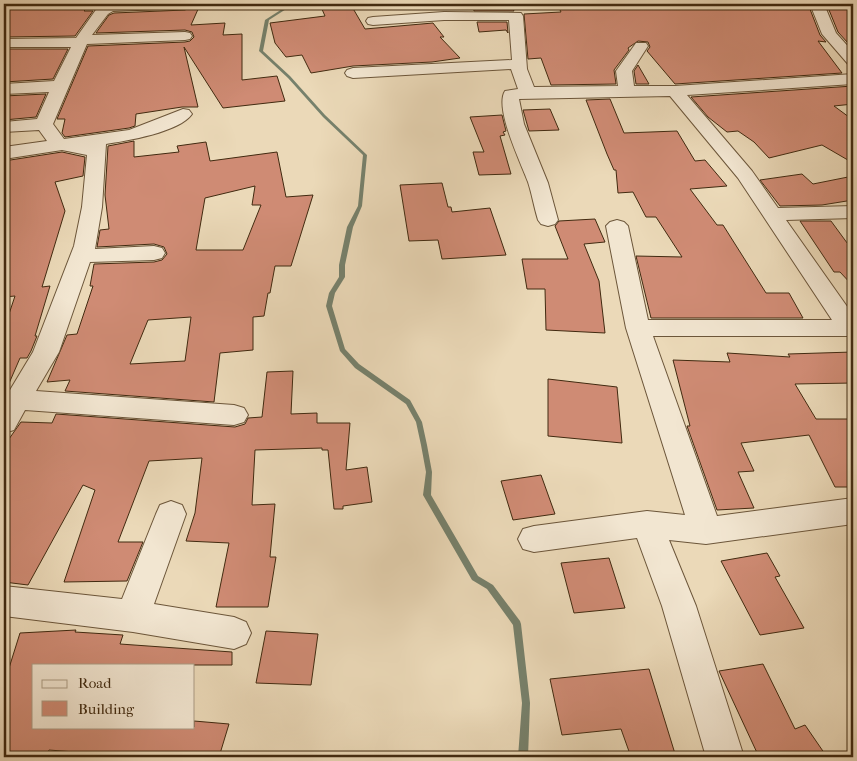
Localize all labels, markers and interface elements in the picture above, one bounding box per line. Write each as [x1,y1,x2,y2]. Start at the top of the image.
legend [32,664,195,728]
text: Road [78,674,112,692]
text: Building [78,700,135,718]

